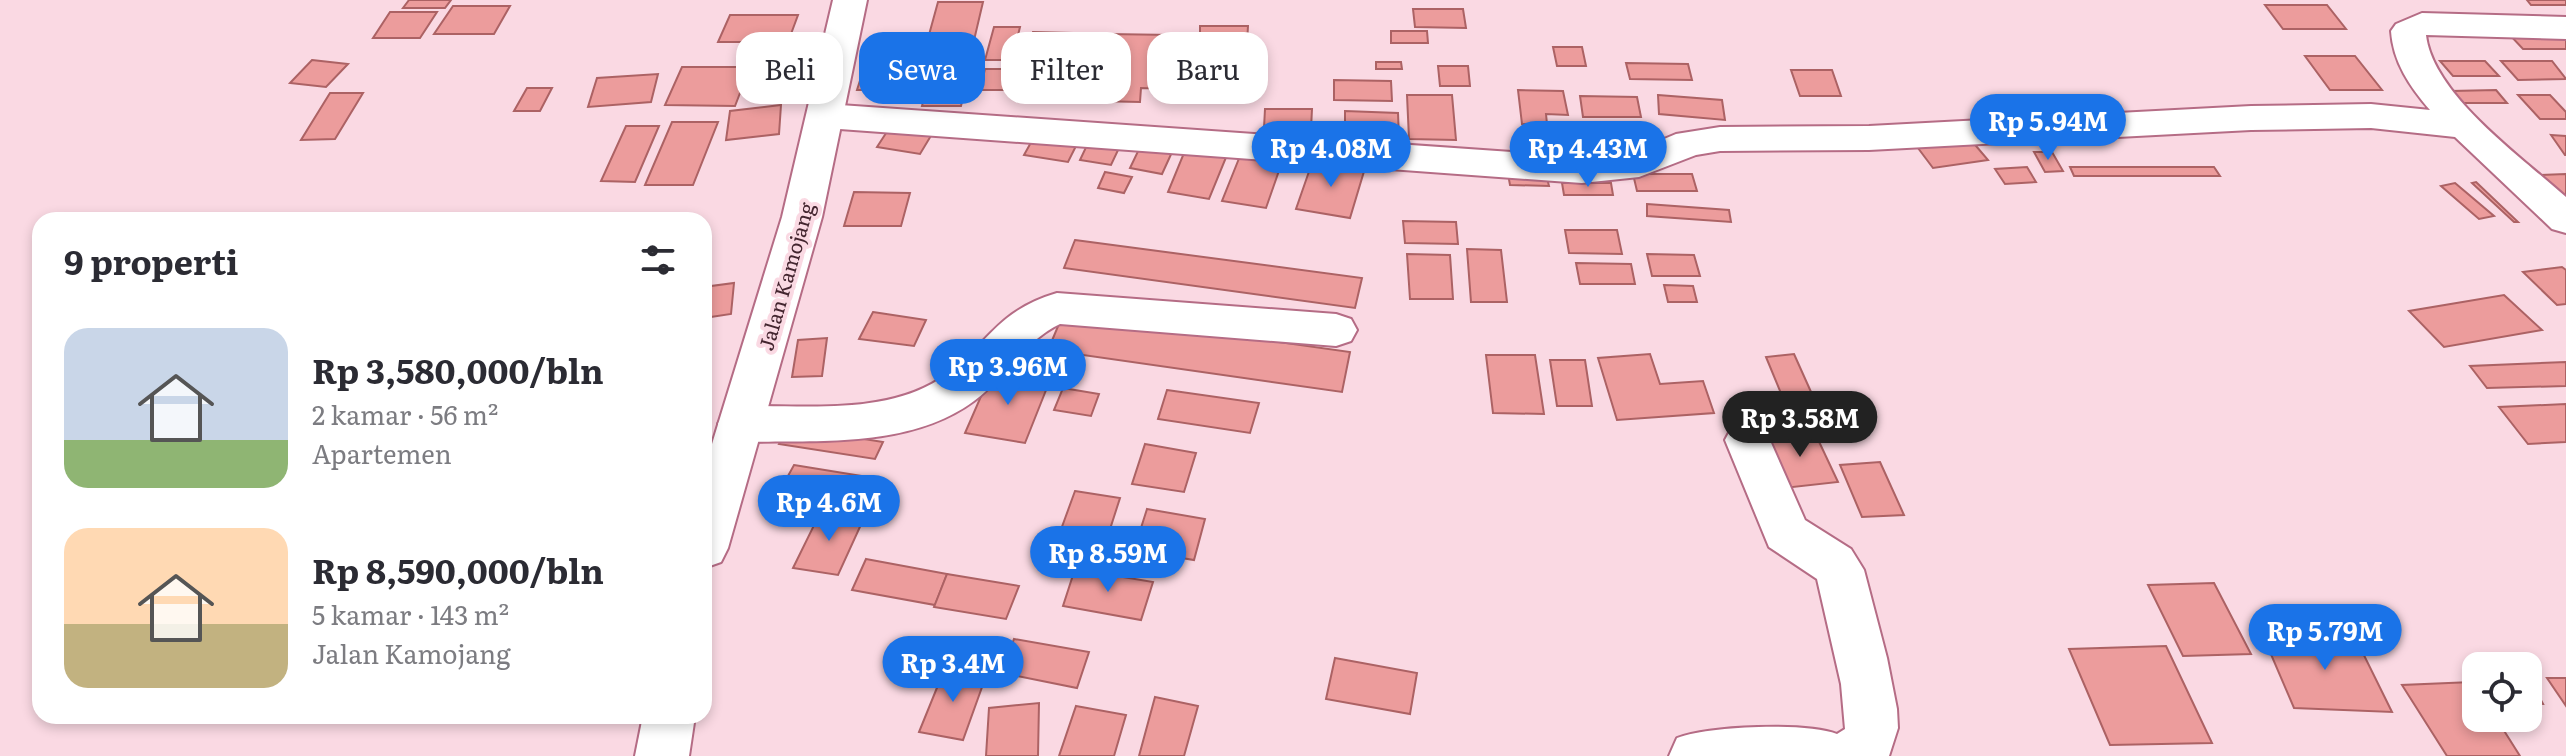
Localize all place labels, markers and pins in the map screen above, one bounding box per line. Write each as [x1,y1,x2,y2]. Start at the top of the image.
pin: Rp 5.94M [1965,94,2131,162]
pin: Rp 4.08M [1248,121,1414,189]
pin: Rp 4.43M [1505,121,1671,189]
pin: Rp 3.96M [925,339,1091,407]
pin: Rp 3.58M [1717,391,1883,459]
pin: Rp 4.6M [755,475,903,543]
pin: Rp 8.59M [1025,526,1191,594]
pin: Rp 5.79M [2242,604,2408,672]
pin: Rp 3.4M [879,636,1027,704]

